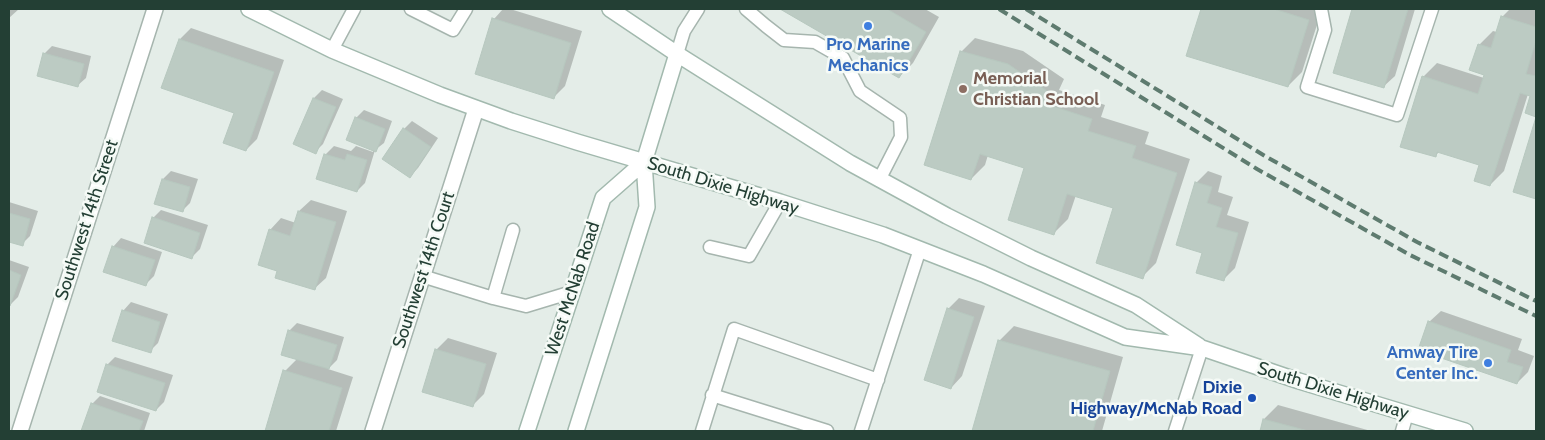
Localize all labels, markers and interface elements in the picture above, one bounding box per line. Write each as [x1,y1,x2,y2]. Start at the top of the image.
marker: Pro Marine Mechanics [862,20,874,32]
place label: Pro Marine Mechanics [826,34,910,76]
place label: Memorial Christian School [973,68,1099,110]
marker: Memorial Christian School [957,83,969,95]
street label: Southwest 14th Street [51,137,123,303]
street label: South Dixie Highway [645,153,801,219]
street label: Southwest 14th Court [388,189,460,351]
street label: West McNab Road [541,219,605,359]
place label: Amway Tire Center Inc. [1387,342,1478,384]
marker: Amway Tire Center Inc. [1482,357,1494,369]
street label: South Dixie Highway [1255,358,1411,424]
place label: Dixie Highway/McNab Road [1070,377,1242,419]
marker: Dixie Highway/McNab Road [1246,392,1258,404]

